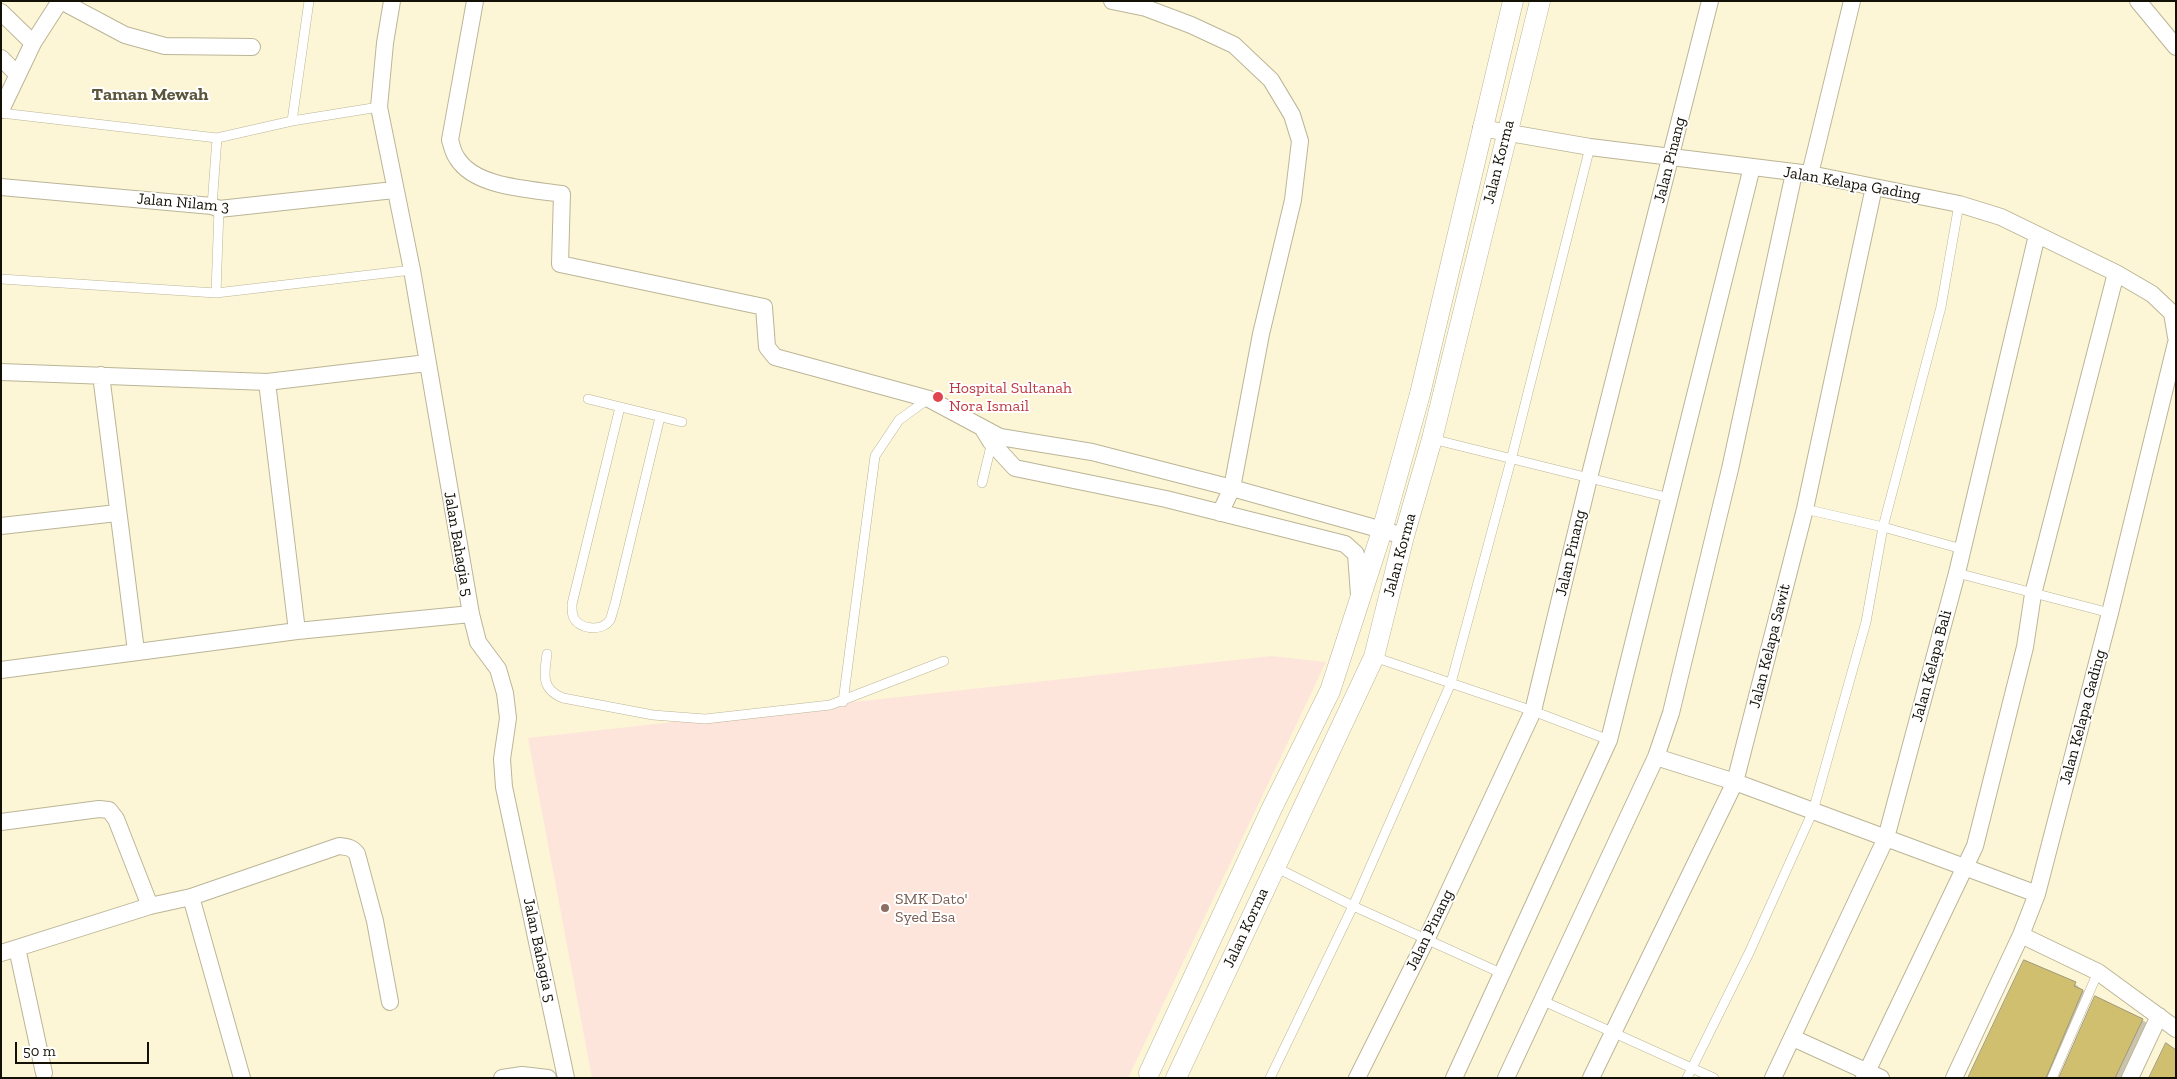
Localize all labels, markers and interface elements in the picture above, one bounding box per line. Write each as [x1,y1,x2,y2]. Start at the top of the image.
district label: Taman Mewah [91,84,209,106]
street label: Jalan Pinang [1650,115,1690,205]
street label: Jalan Korma [1479,118,1519,206]
street label: Jalan Kelapa Gading [1782,162,1922,206]
street label: Jalan Nilam 3 [136,189,230,217]
place label: Hospital Sultanah Nora Ismail [949,378,1072,416]
marker: Hospital Sultanah Nora Ismail [931,390,945,404]
street label: Jalan Bahagia 5 [439,490,477,598]
street label: Jalan Pinang [1552,508,1590,598]
street label: Jalan Korma [1380,511,1420,599]
street label: Jalan Kelapa Sawit [1745,582,1795,710]
street label: Jalan Kelapa Bali [1908,608,1956,724]
street label: Jalan Kelapa Gading [2056,647,2110,787]
street label: Jalan Korma [1219,885,1273,971]
street label: Jalan Pinang [1402,886,1458,974]
place label: SMK Dato' Syed Esa [895,889,967,927]
street label: Jalan Bahagia 5 [519,896,559,1004]
marker: SMK Dato' Syed Esa [879,902,891,914]
scale bar [18,1032,151,1064]
text: 50 m [23,1042,56,1060]

